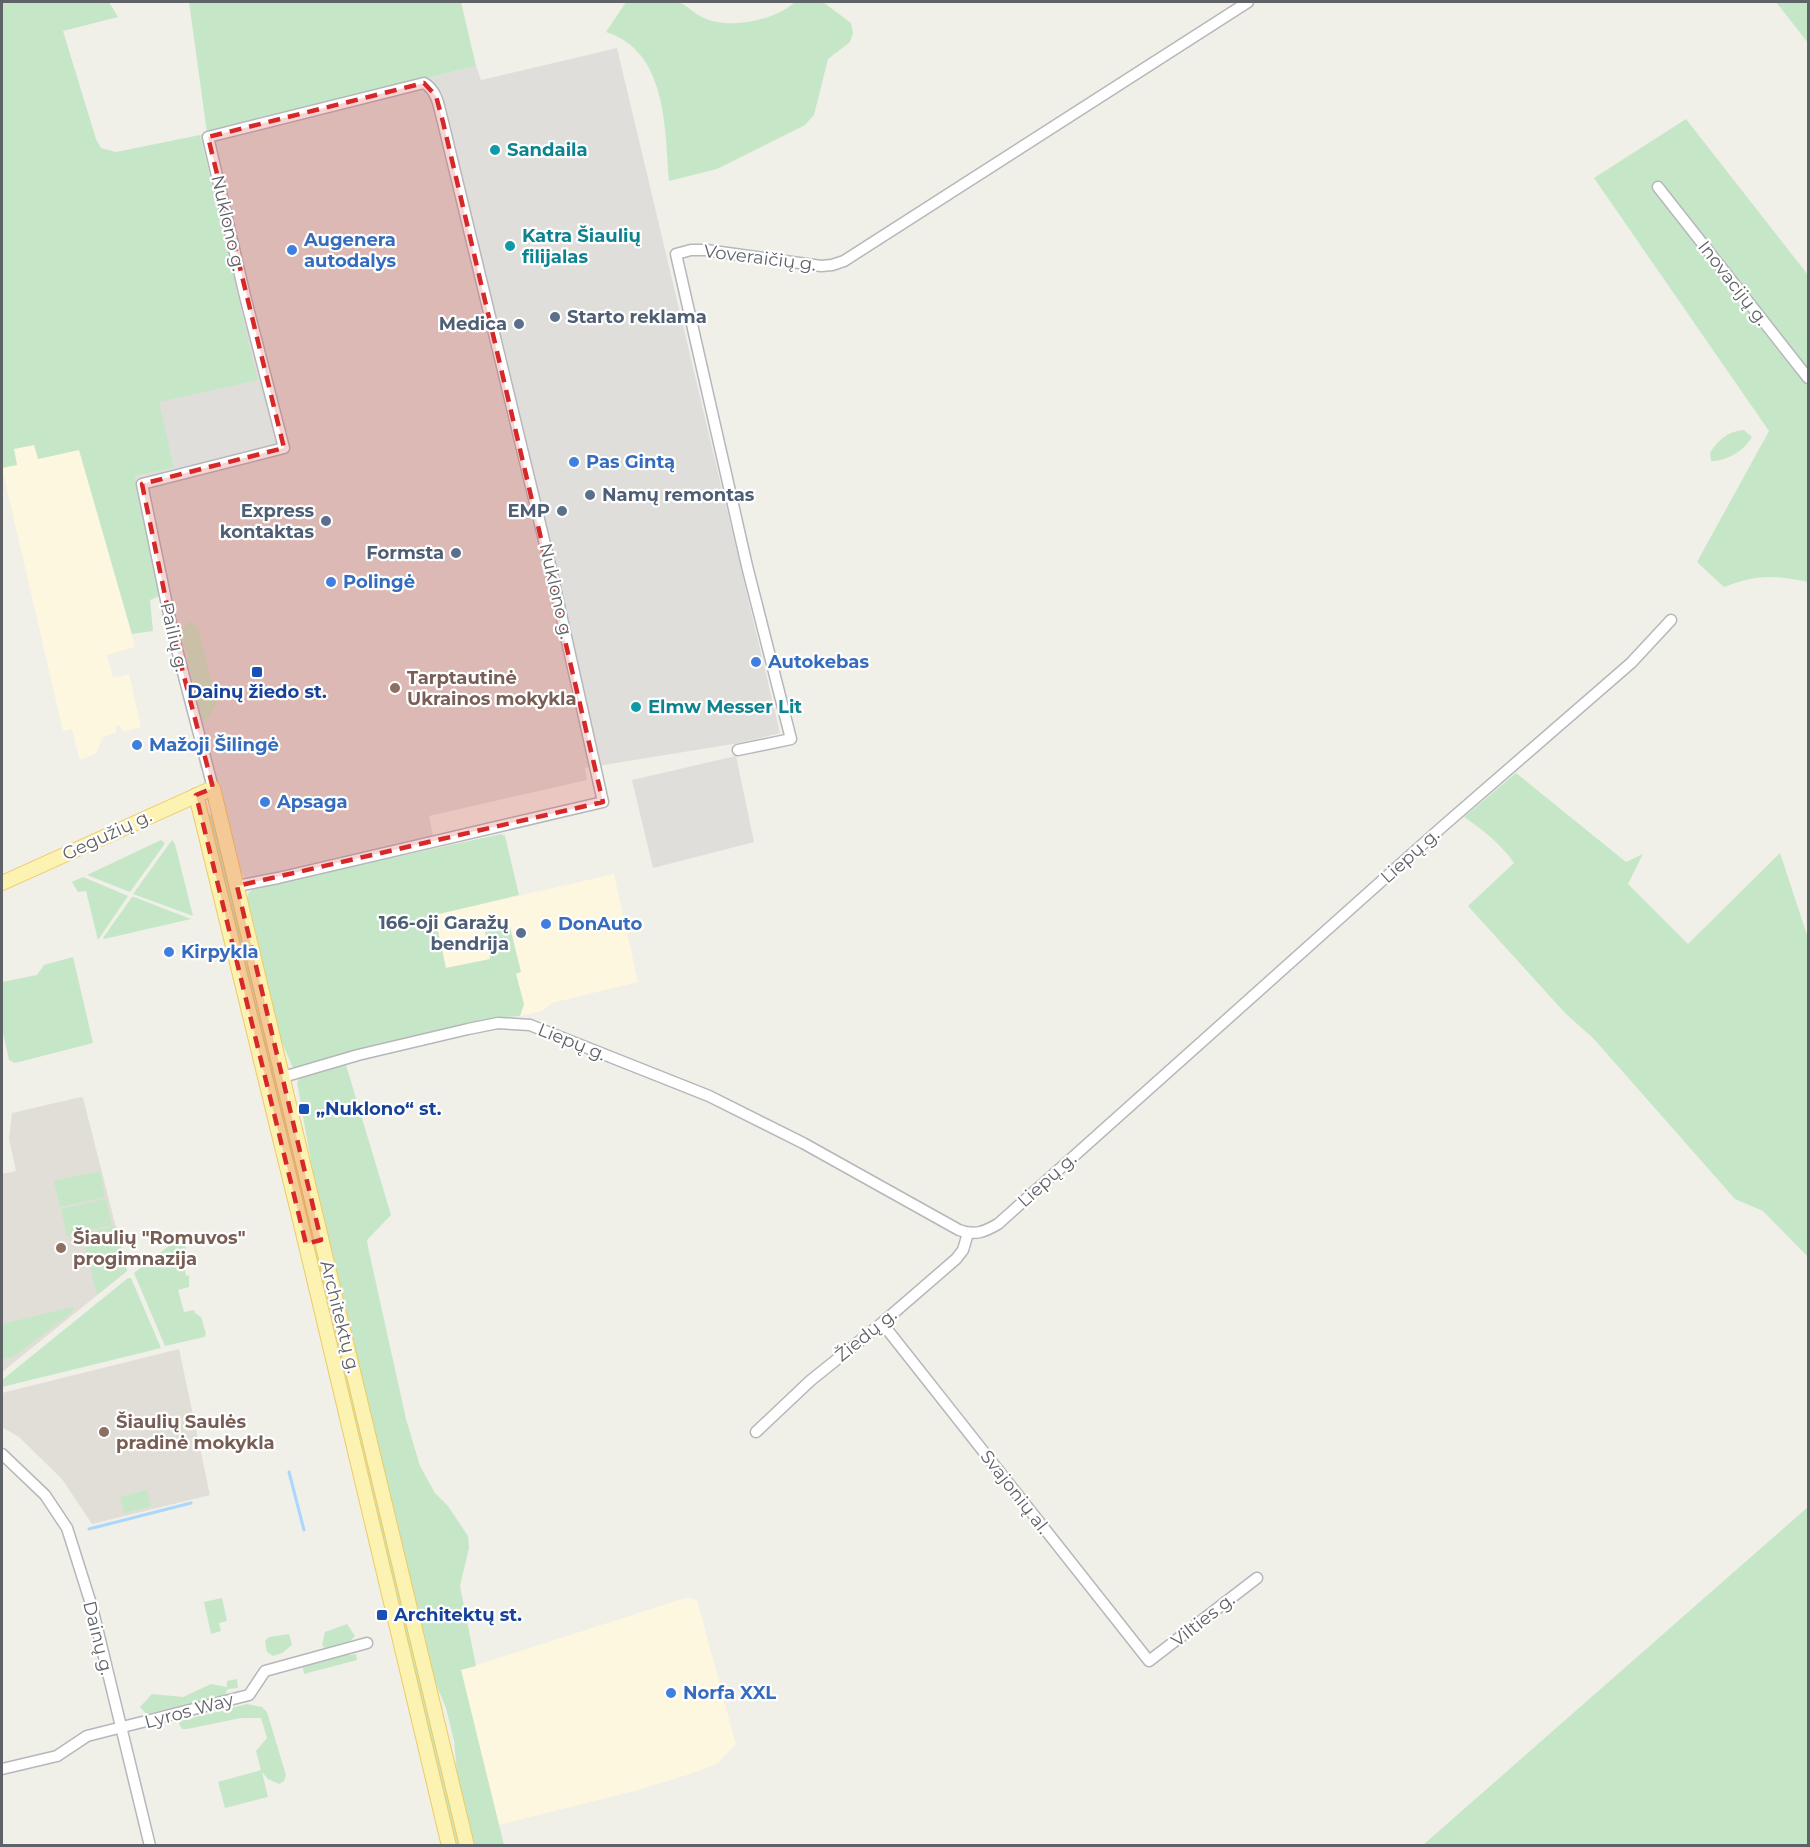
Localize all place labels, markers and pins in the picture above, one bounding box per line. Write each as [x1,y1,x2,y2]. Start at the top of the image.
place label: Sandaila [507,139,588,161]
marker: Sandaila [488,143,502,157]
place label: Katra Šiaulių filijalas [522,225,641,268]
place label: Augenera autodalys [303,229,396,272]
marker: Katra Šiaulių filijalas [503,239,517,253]
marker: Augenera autodalys [285,243,299,257]
place label: Starto reklama [567,306,707,328]
marker: Starto reklama [548,310,562,324]
place label: Medica [439,313,507,335]
marker: Medica [512,317,526,331]
place label: Pas Gintą [586,451,675,473]
marker: Pas Gintą [567,455,581,469]
place label: Namų remontas [602,484,755,506]
marker: Namų remontas [583,488,597,502]
place label: Express kontaktas [220,500,314,543]
place label: EMP [508,500,550,522]
marker: EMP [555,504,569,518]
marker: Express kontaktas [319,514,333,528]
place label: Formsta [366,542,444,564]
marker: Formsta [449,546,463,560]
place label: Polingė [343,571,415,593]
marker: Polingė [324,575,338,589]
place label: Autokebas [767,651,869,673]
marker: Autokebas [749,655,763,669]
marker: Dainų žiedo st. [250,665,264,679]
place label: Tarptautinė Ukrainos mokykla [407,667,577,710]
place label: Dainų žiedo st. [187,681,327,703]
marker: Tarptautinė Ukrainos mokykla [388,681,402,695]
place label: Elmw Messer Lit [648,696,802,718]
marker: Elmw Messer Lit [629,700,643,714]
place label: Mažoji Šilingė [149,734,279,756]
marker: Mažoji Šilingė [130,738,144,752]
place label: Apsaga [276,791,348,813]
marker: Apsaga [258,795,272,809]
place label: 166-oji Garažų bendrija [379,912,509,955]
place label: DonAuto [558,913,643,935]
marker: DonAuto [539,917,553,931]
marker: 166-oji Garažų bendrija [514,926,528,940]
place label: Kirpykla [181,941,259,963]
marker: Kirpykla [162,945,176,959]
place label: „Nuklono“ st. [316,1098,442,1120]
marker: „Nuklono“ st. [297,1102,311,1116]
place label: Šiaulių "Romuvos" progimnazija [73,1227,246,1270]
marker: Šiaulių "Romuvos" progimnazija [54,1241,68,1255]
place label: Šiaulių Saulės pradinė mokykla [116,1411,275,1454]
marker: Šiaulių Saulės pradinė mokykla [97,1425,111,1439]
place label: Architektų st. [393,1604,522,1626]
marker: Architektų st. [375,1608,389,1622]
place label: Norfa XXL [683,1682,776,1704]
marker: Norfa XXL [664,1686,678,1700]

